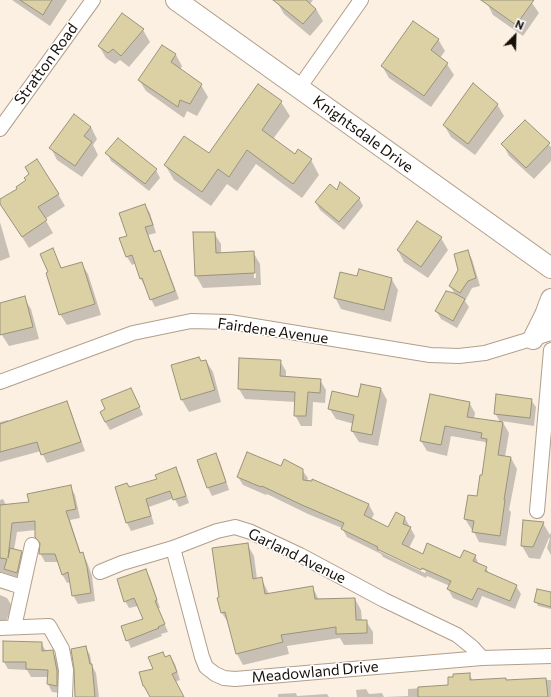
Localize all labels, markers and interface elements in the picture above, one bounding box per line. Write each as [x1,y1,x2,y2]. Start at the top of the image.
north arrow [495,16,535,56]
text: N [514,17,526,32]
street label: Stratton Road [10,20,82,108]
street label: Knightsdale Drive [309,92,417,176]
street label: Fairdene Avenue [216,314,330,348]
street label: Garland Avenue [245,525,349,587]
street label: Meadowland Drive [251,657,379,687]

